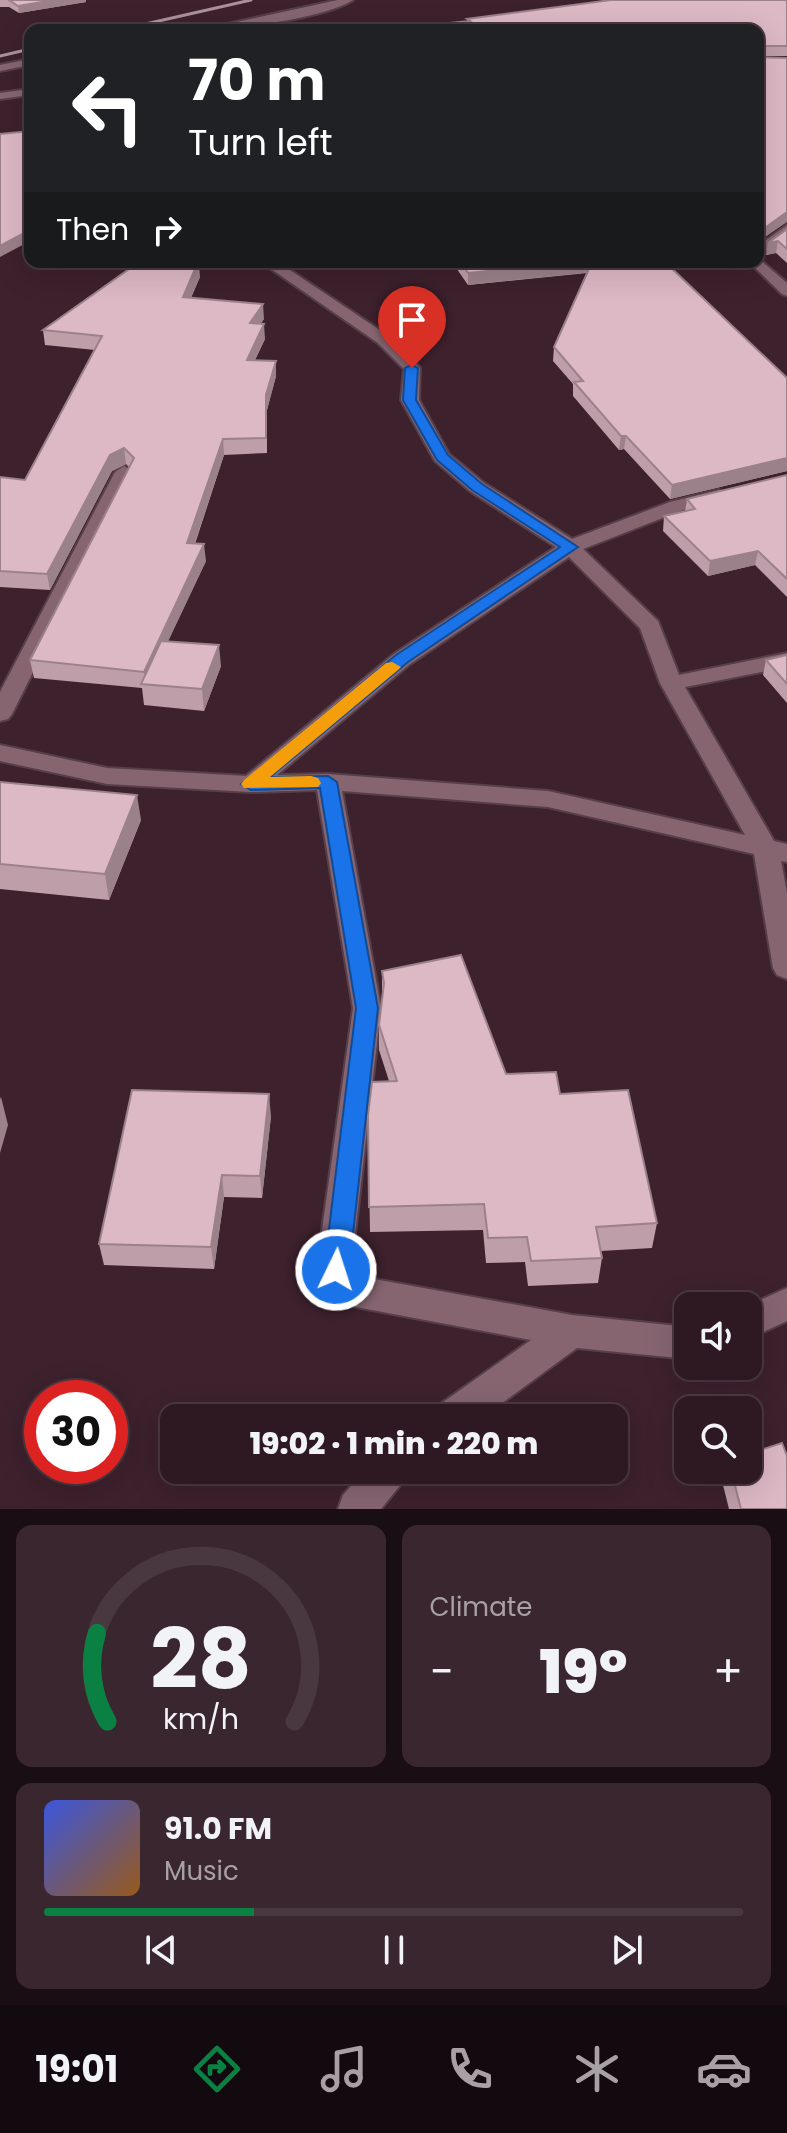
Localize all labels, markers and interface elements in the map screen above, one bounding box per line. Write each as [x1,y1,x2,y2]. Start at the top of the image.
text: 70 m [188,41,326,120]
icon: left [56,56,160,160]
text: Turn left [188,117,333,168]
text: Then [56,208,129,251]
icon: right [145,208,189,252]
pin [378,286,446,368]
icon: arrive [390,298,434,342]
position arrow [294,1228,378,1312]
map controls [674,1292,762,1484]
button: sound [674,1292,762,1380]
speed limit sign: 30 [24,1380,128,1484]
button: search [674,1396,762,1484]
text: 19:02 · 1 min · 220 m [250,1422,538,1465]
text: Climate [430,1589,532,1625]
text: 28 [150,1601,251,1717]
text: 19° [539,1630,628,1714]
text: − [430,1641,454,1702]
text: + [713,1641,743,1702]
text: km/h [163,1699,239,1739]
text: 91.0 FM [164,1807,272,1850]
text: Music [164,1853,239,1889]
icon: previous [139,1928,183,1972]
icon: pause [372,1928,416,1972]
icon: next [605,1928,649,1972]
icon: directions [189,2041,245,2097]
icon: music [316,2041,372,2097]
icon: phone [442,2041,498,2097]
icon: climate [569,2041,625,2097]
icon: car [696,2041,752,2097]
text: 19:01 [35,2044,118,2095]

